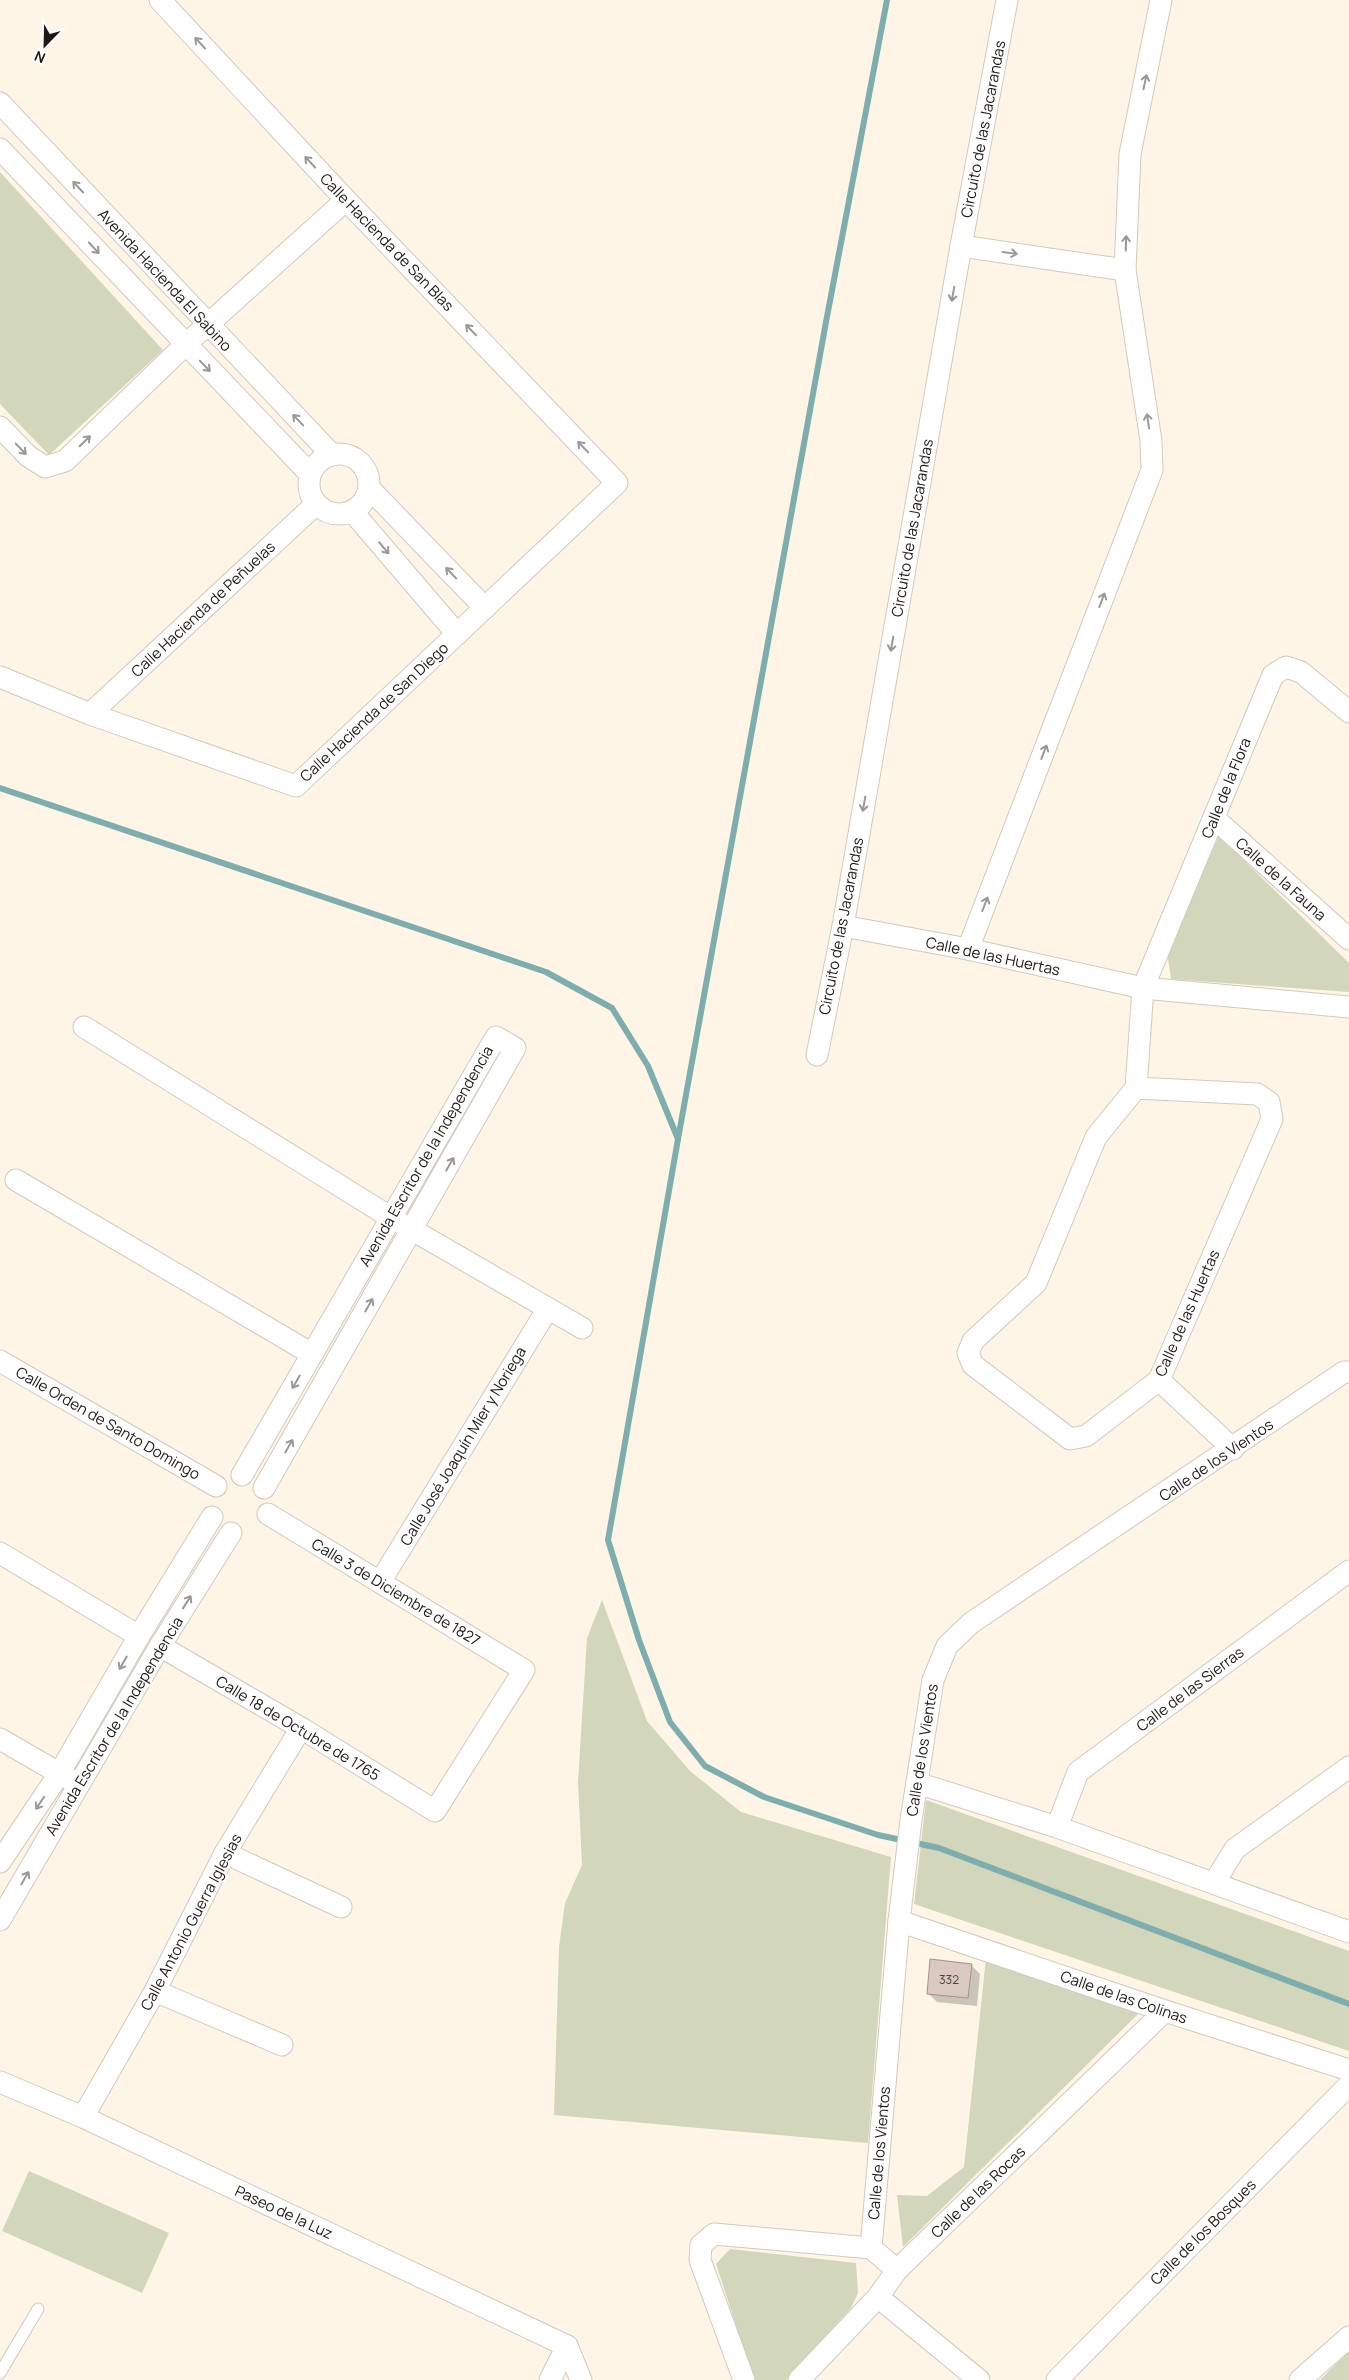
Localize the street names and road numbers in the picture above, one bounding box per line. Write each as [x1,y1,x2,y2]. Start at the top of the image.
street label: Circuito de las Jacarandas [955,38,1011,220]
street label: Calle Hacienda de San Blas [315,168,459,316]
street label: Avenida Hacienda El Sabino [93,204,237,356]
street label: Circuito de las Jacarandas [886,437,938,619]
street label: Calle Hacienda de Peñuelas [126,536,280,682]
street label: Calle Hacienda de San Diego [295,637,453,786]
street label: Calle de la Flora [1196,735,1256,841]
street label: Calle de la Fauna [1231,833,1331,925]
street label: Circuito de las Jacarandas [813,835,869,1017]
street label: Calle de las Huertas [924,932,1062,981]
street label: Avenida Escritor de la Independencia [354,1042,498,1270]
street label: Calle de las Huertas [1150,1246,1224,1380]
street label: Calle José Joaquín Mier y Noriega [395,1343,531,1549]
street label: Calle Orden de Santo Domingo [12,1361,204,1485]
street label: Calle de los Vientos [1155,1414,1277,1506]
street label: Calle 3 de Diciembre de 1827 [308,1533,484,1651]
street label: Avenida Escritor de la Independencia [40,1613,188,1839]
street label: Calle de las Sierras [1132,1642,1248,1736]
street label: Calle 18 de Octubre de 1765 [212,1671,384,1785]
street label: Calle de los Vientos [901,1682,943,1818]
street label: Calle Antonio Guerra Iglesias [135,1830,247,2014]
street label: Calle de las Colinas [1058,1965,1190,2029]
street label: Calle de los Vientos [863,2085,895,2221]
street label: Calle de las Rocas [926,2141,1030,2243]
street label: Calle de los Bosques [1145,2174,1261,2290]
street label: Paseo de la Luz [232,2180,336,2244]

